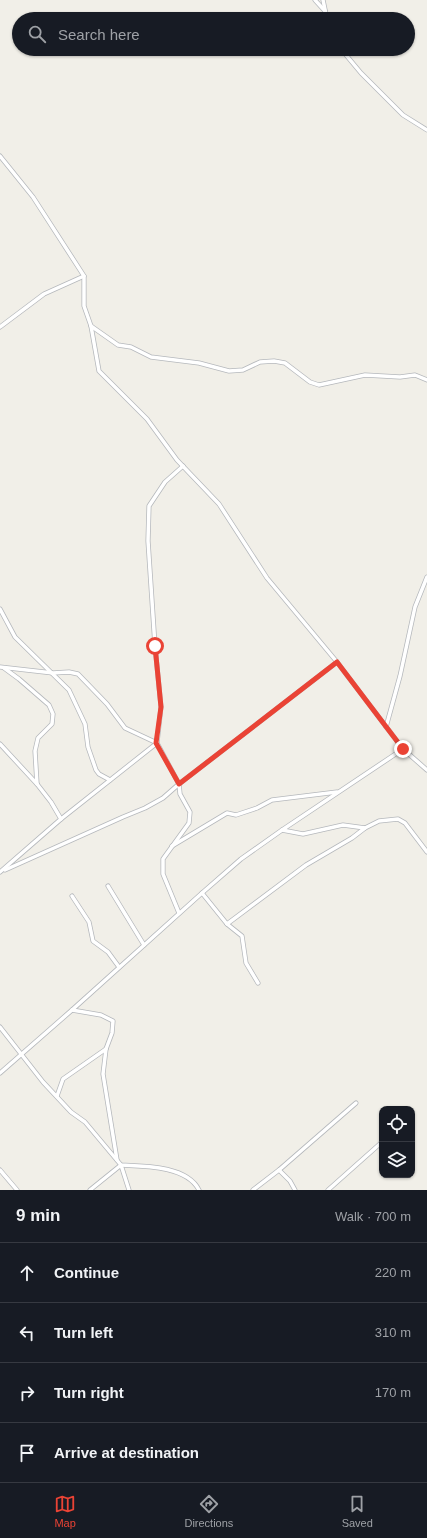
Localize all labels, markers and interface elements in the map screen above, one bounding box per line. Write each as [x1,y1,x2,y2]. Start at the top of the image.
search box [12,12,415,56]
icon: search [26,23,48,45]
text: Search here [58,26,140,43]
route start [146,637,164,655]
route end [394,740,412,758]
map controls [379,1106,415,1178]
button: locate [379,1106,415,1142]
button: layers [379,1142,415,1178]
text: 9 min [16,1206,60,1225]
text: Walk · 700 m [335,1209,411,1224]
icon: ahead [16,1262,38,1284]
text: Continue [54,1264,119,1281]
text: 220 m [375,1265,411,1280]
icon: left [16,1322,38,1344]
text: Turn left [54,1324,113,1341]
text: 310 m [375,1325,411,1340]
icon: right [16,1382,38,1404]
text: Turn right [54,1384,124,1401]
text: 170 m [375,1385,411,1400]
icon: arrive [16,1442,38,1464]
text: Arrive at destination [54,1444,199,1461]
tab: Map [54,1493,76,1529]
tab: Directions [184,1493,233,1529]
tab: Saved [342,1493,373,1529]

